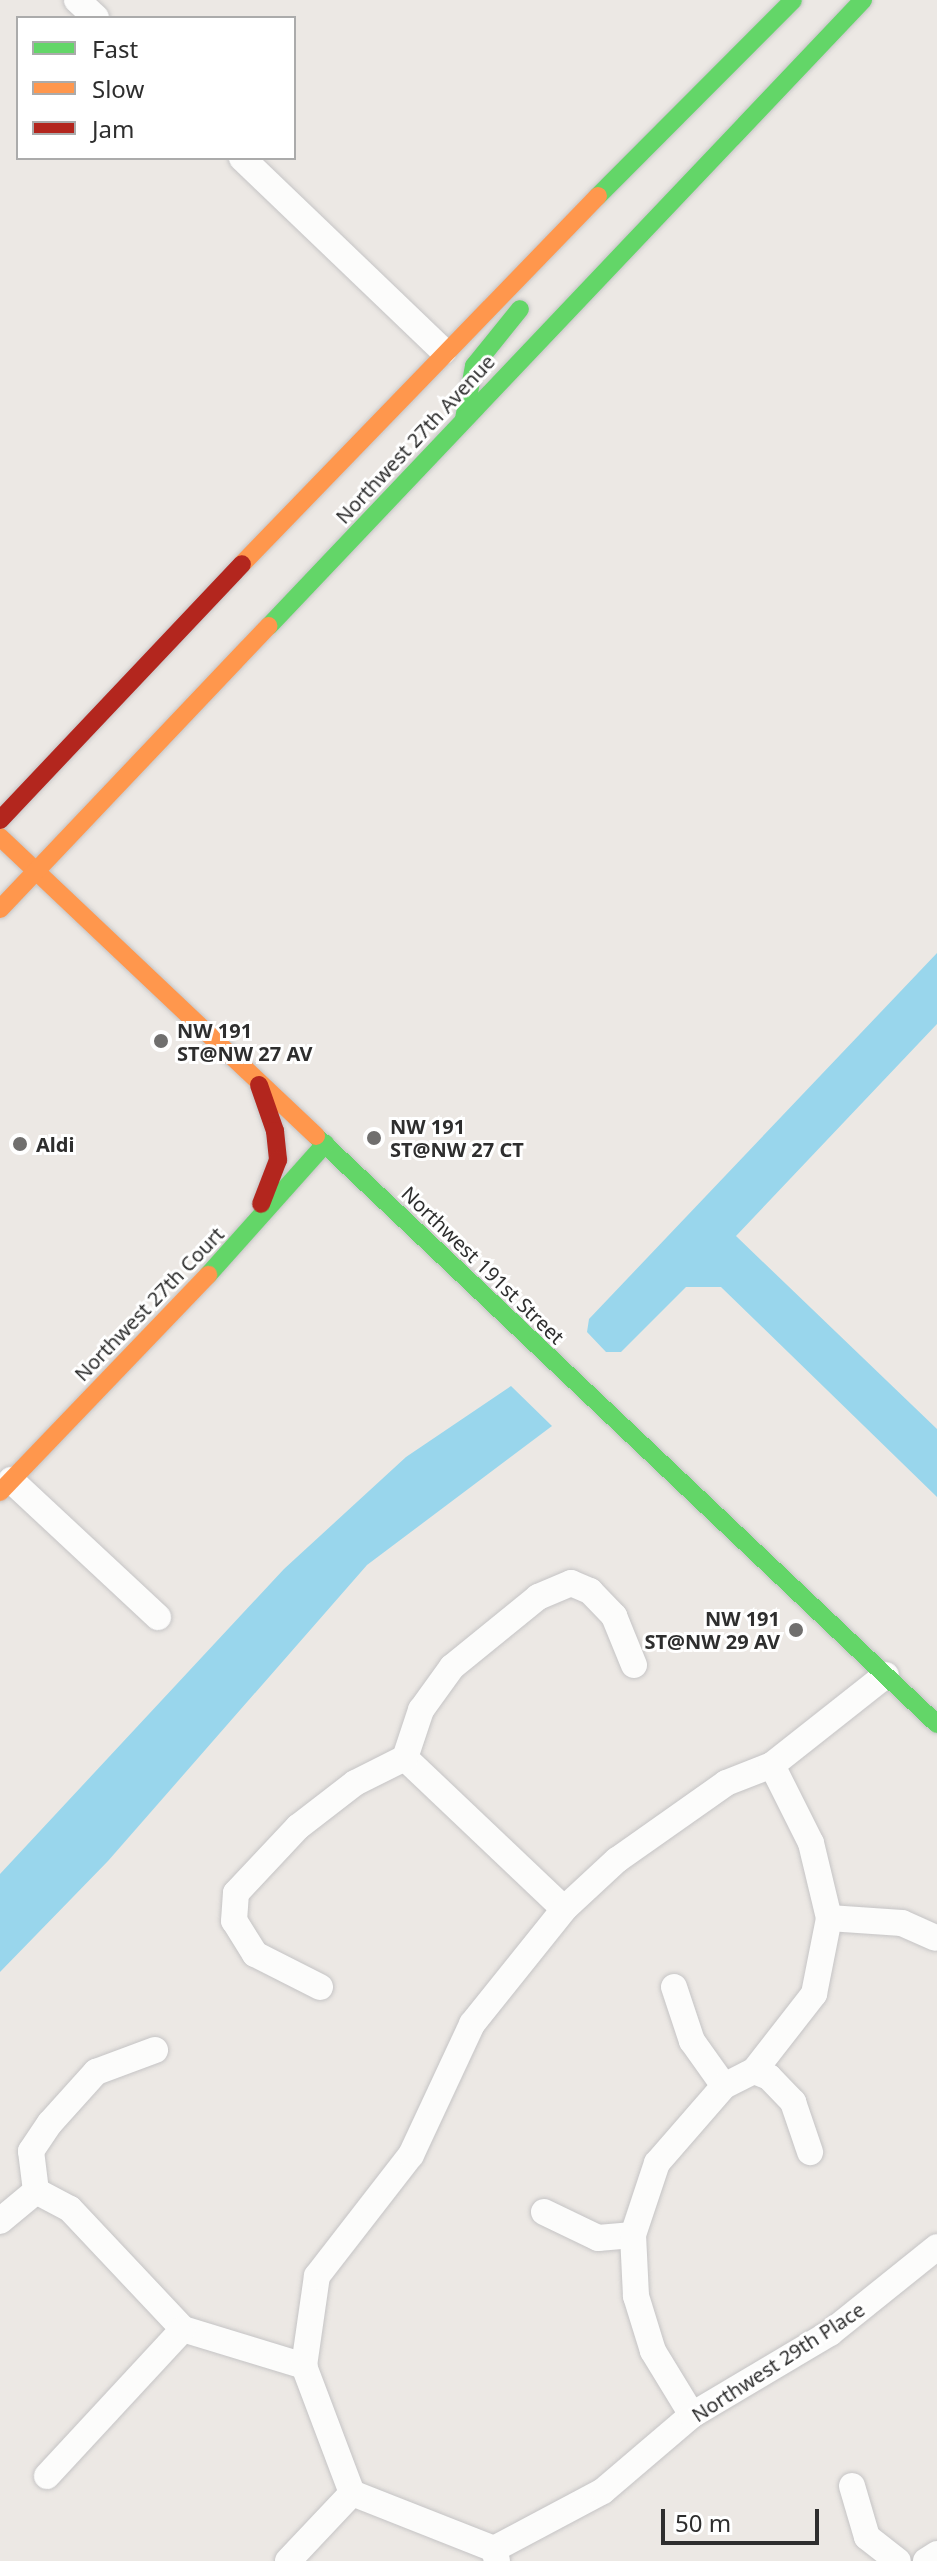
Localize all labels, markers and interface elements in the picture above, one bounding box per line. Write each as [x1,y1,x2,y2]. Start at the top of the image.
legend [16,16,296,160]
text: Fast [92,32,138,65]
text: Slow [92,72,144,105]
text: Jam [92,112,134,145]
street label: Northwest 27th Avenue [331,350,499,528]
place label: NW 191 ST@NW 27 AV [177,1018,312,1065]
marker: NW 191 ST@NW 27 AV [152,1032,170,1050]
place label: NW 191 ST@NW 27 CT [390,1114,524,1161]
marker: NW 191 ST@NW 27 CT [365,1129,383,1147]
place label: Aldi [36,1132,74,1156]
marker: Aldi [11,1135,29,1153]
street label: Northwest 191st Street [397,1181,569,1349]
street label: Northwest 27th Court [69,1222,229,1386]
place label: NW 191 ST@NW 29 AV [645,1606,780,1653]
marker: NW 191 ST@NW 29 AV [787,1621,805,1639]
street label: Northwest 29th Place [687,2297,869,2427]
scale bar [665,2493,823,2543]
text: 50 m [675,2506,731,2539]

